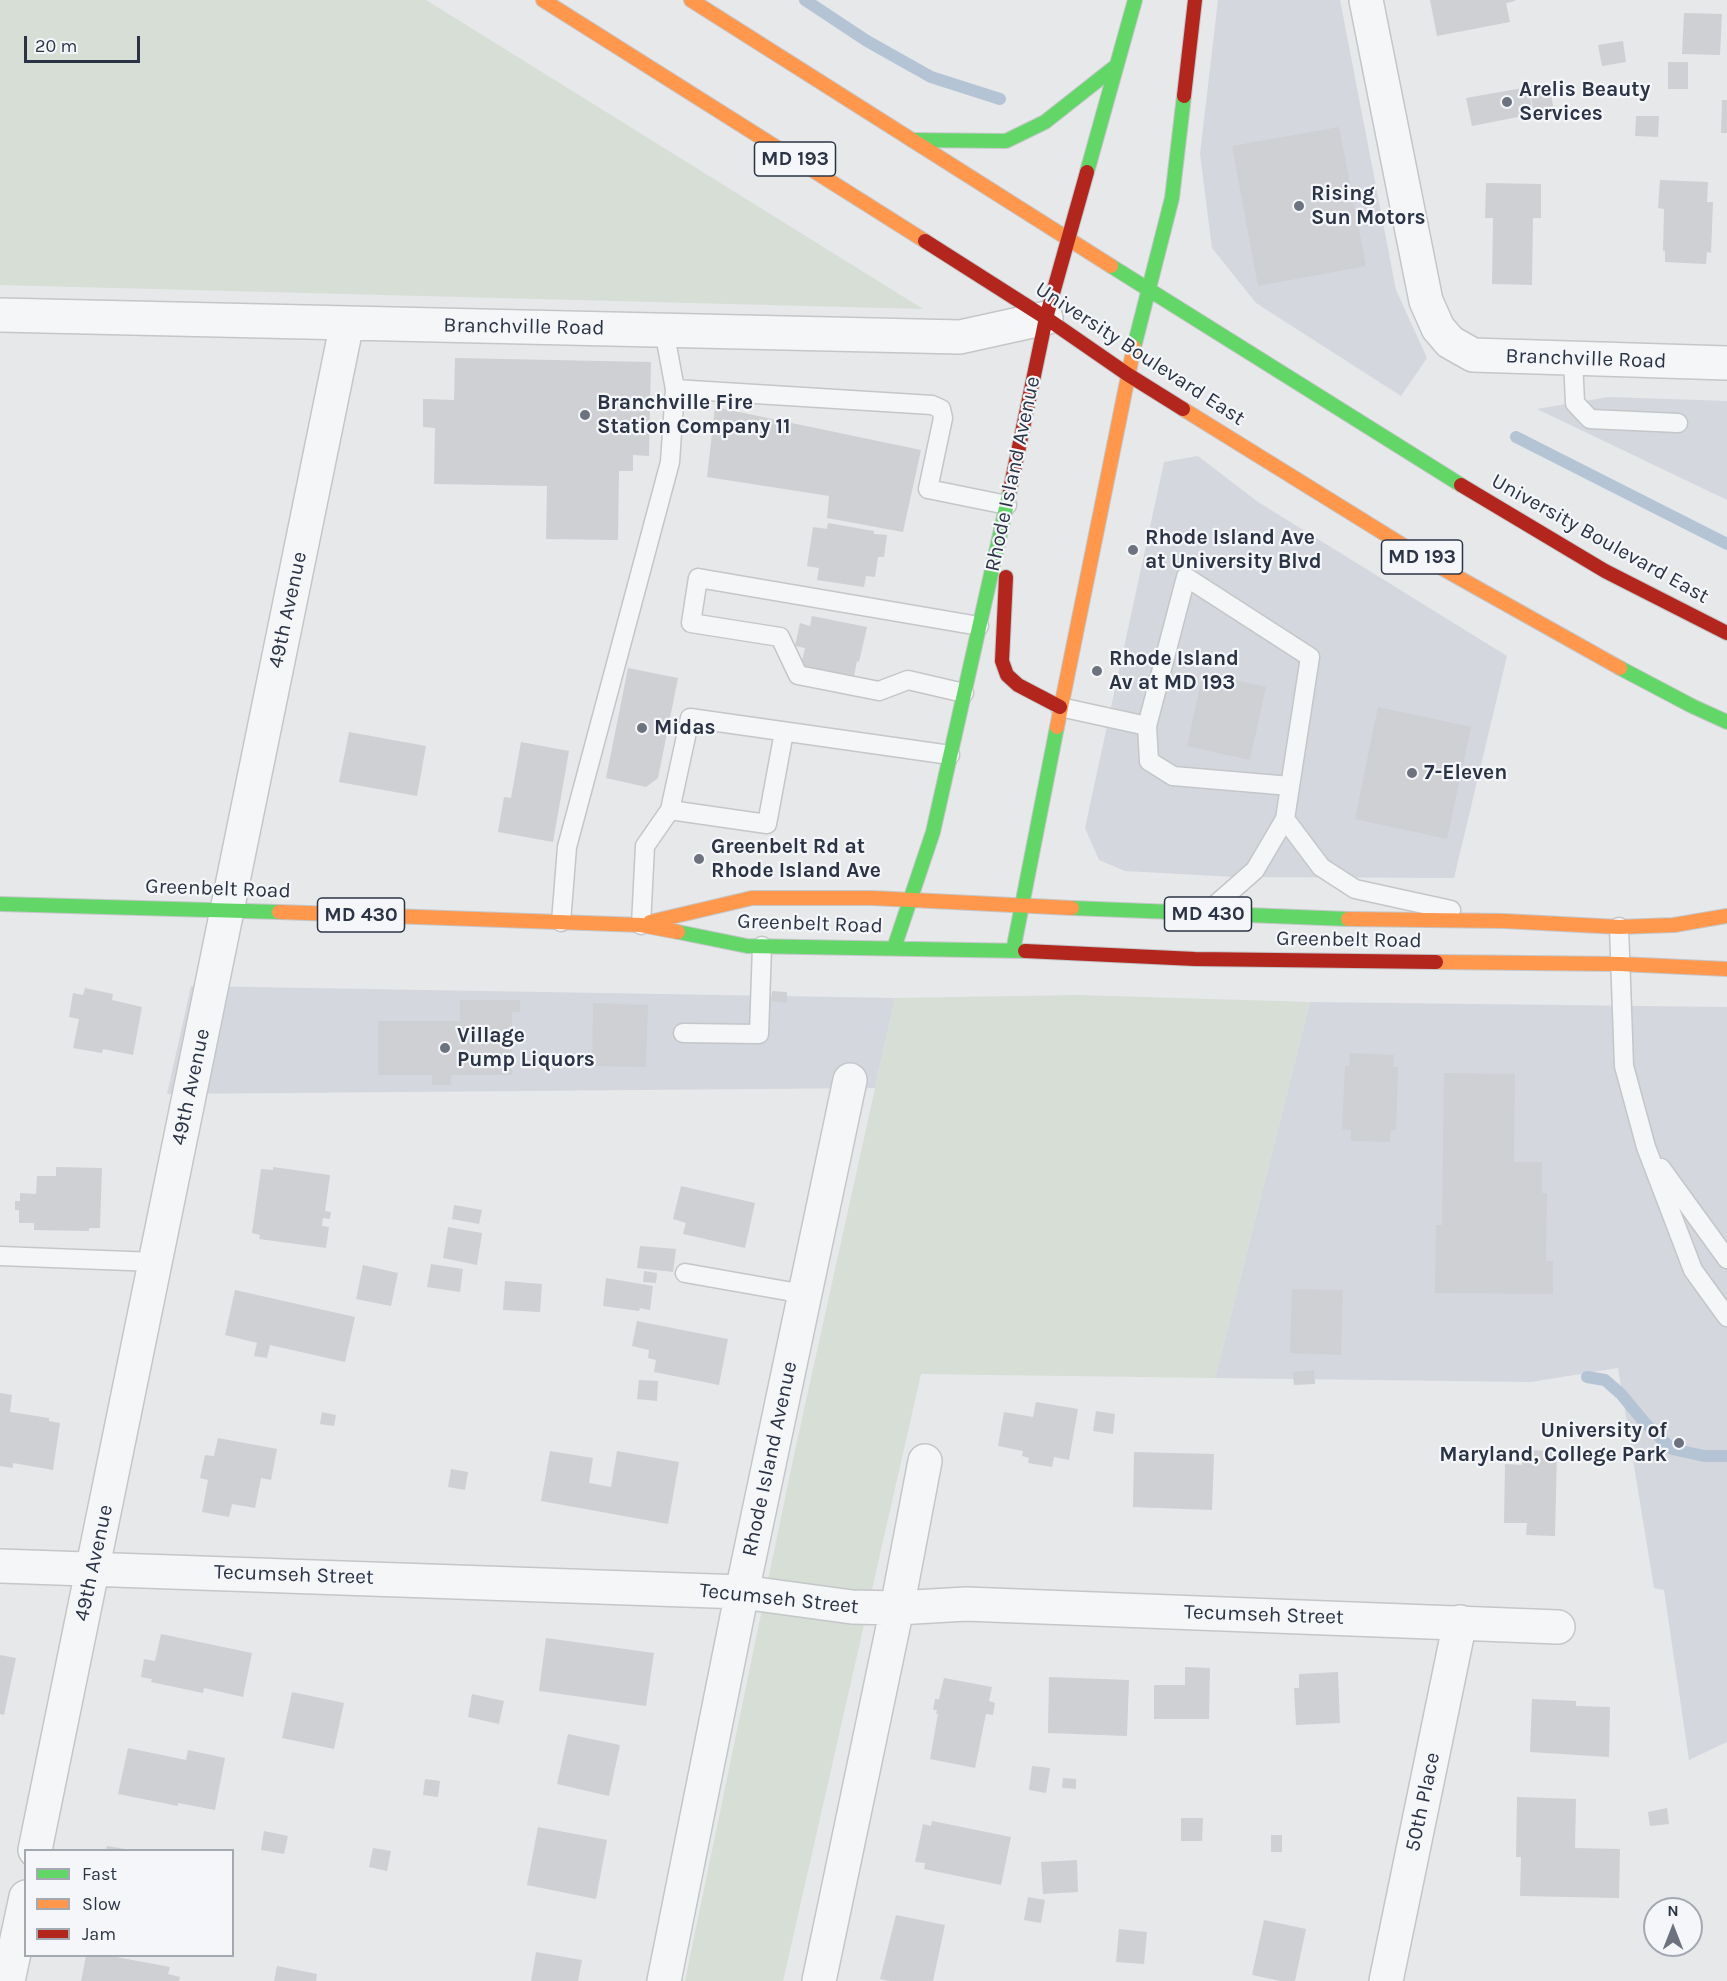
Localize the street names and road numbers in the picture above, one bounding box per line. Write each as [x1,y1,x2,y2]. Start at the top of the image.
road number: MD 193 [754,142,836,176]
street label: University Boulevard East [1030,277,1250,431]
street label: Branchville Road [443,313,605,341]
street label: Branchville Road [1505,344,1667,374]
street label: Rhode Island Avenue [980,374,1046,574]
street label: University Boulevard East [1487,469,1713,609]
road number: MD 193 [1382,540,1462,574]
street label: 49th Avenue [263,549,313,671]
street label: Greenbelt Road [145,874,291,904]
road number: MD 430 [1164,897,1252,931]
road number: MD 430 [318,898,404,932]
street label: Greenbelt Road [737,909,883,939]
street label: Greenbelt Road [1276,926,1422,954]
street label: 49th Avenue [166,1026,216,1148]
street label: Rhode Island Avenue [737,1359,803,1559]
street label: 49th Avenue [69,1502,119,1624]
street label: Tecumseh Street [214,1560,374,1590]
street label: Tecumseh Street [698,1578,860,1620]
street label: Tecumseh Street [1184,1600,1344,1630]
street label: 50th Place [1400,1750,1446,1854]

